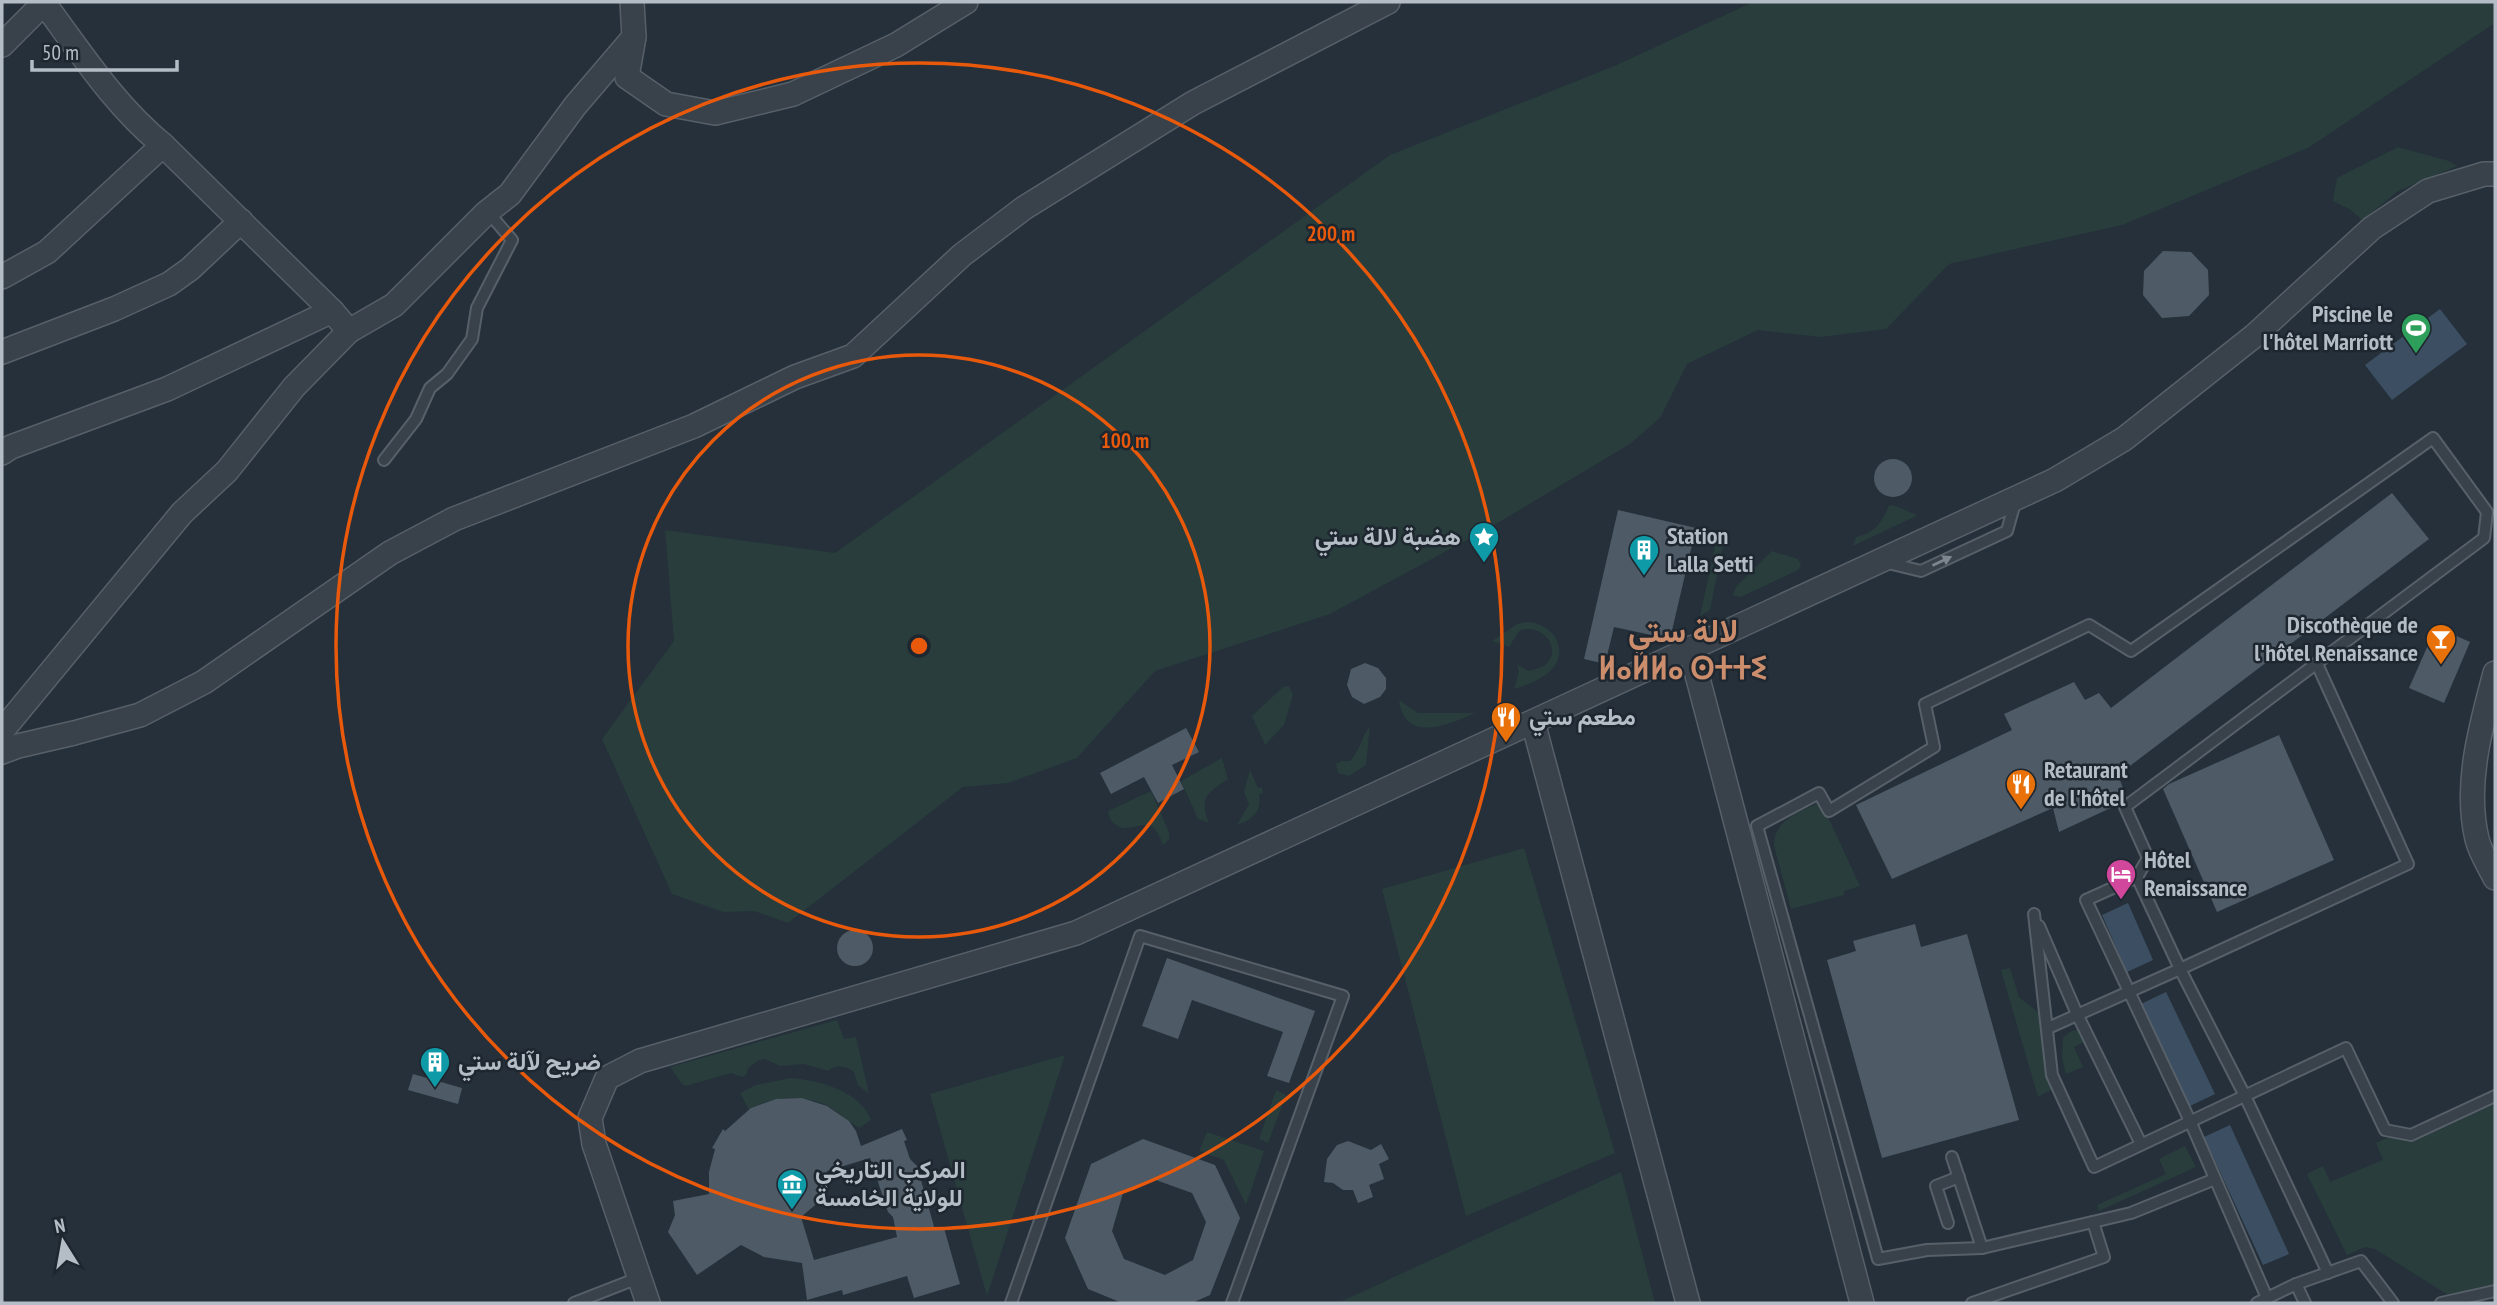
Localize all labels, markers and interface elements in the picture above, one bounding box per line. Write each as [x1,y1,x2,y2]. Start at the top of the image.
scale bar [32,28,177,72]
text: 50 m [42,39,79,66]
text: 200 m [1307,220,1355,247]
place label: Piscine le l'hôtel Marriott [2263,298,2393,357]
sports icon: Piscine le l'hôtel Marriott [2399,311,2433,355]
text: 100 m [1101,427,1149,454]
place icon: هضبة لالة ستي [1467,520,1501,564]
place label: Station Lalla Setti [1667,520,1754,579]
place label: هضبة لالة ستي [1315,521,1461,557]
building icon: Station Lalla Setti [1627,533,1661,577]
one-way arrow [1932,555,1952,567]
district label: لالة ستي ⵍⴰⵍⵍⴰ ⵙⵜⵜⵉ [1598,609,1768,688]
place label: Discothèque de l'hôtel Renaissance [2254,609,2418,668]
bar icon: Discothèque de l'hôtel Renaissance [2424,622,2458,666]
centre of rings [907,634,931,658]
restaurant icon: مطعم ستي [1489,700,1523,744]
place label: مطعم ستي [1529,701,1636,737]
place label: Retaurant de l'hôtel [2044,754,2128,813]
restaurant icon: Retaurant de l'hôtel [2004,767,2038,811]
place label: Hôtel Renaissance [2144,844,2247,903]
hotel icon: Hôtel Renaissance [2104,857,2138,901]
building icon: ضريح لآلة ستي [418,1045,452,1089]
place label: ضريح لآلة ستي [458,1046,601,1082]
place label: المركب التاريخي للولاية الخامسة [815,1154,966,1213]
museum icon: المركب التاريخي للولاية الخامسة [775,1167,809,1211]
north arrow [28,1207,98,1277]
text: N [52,1213,67,1238]

